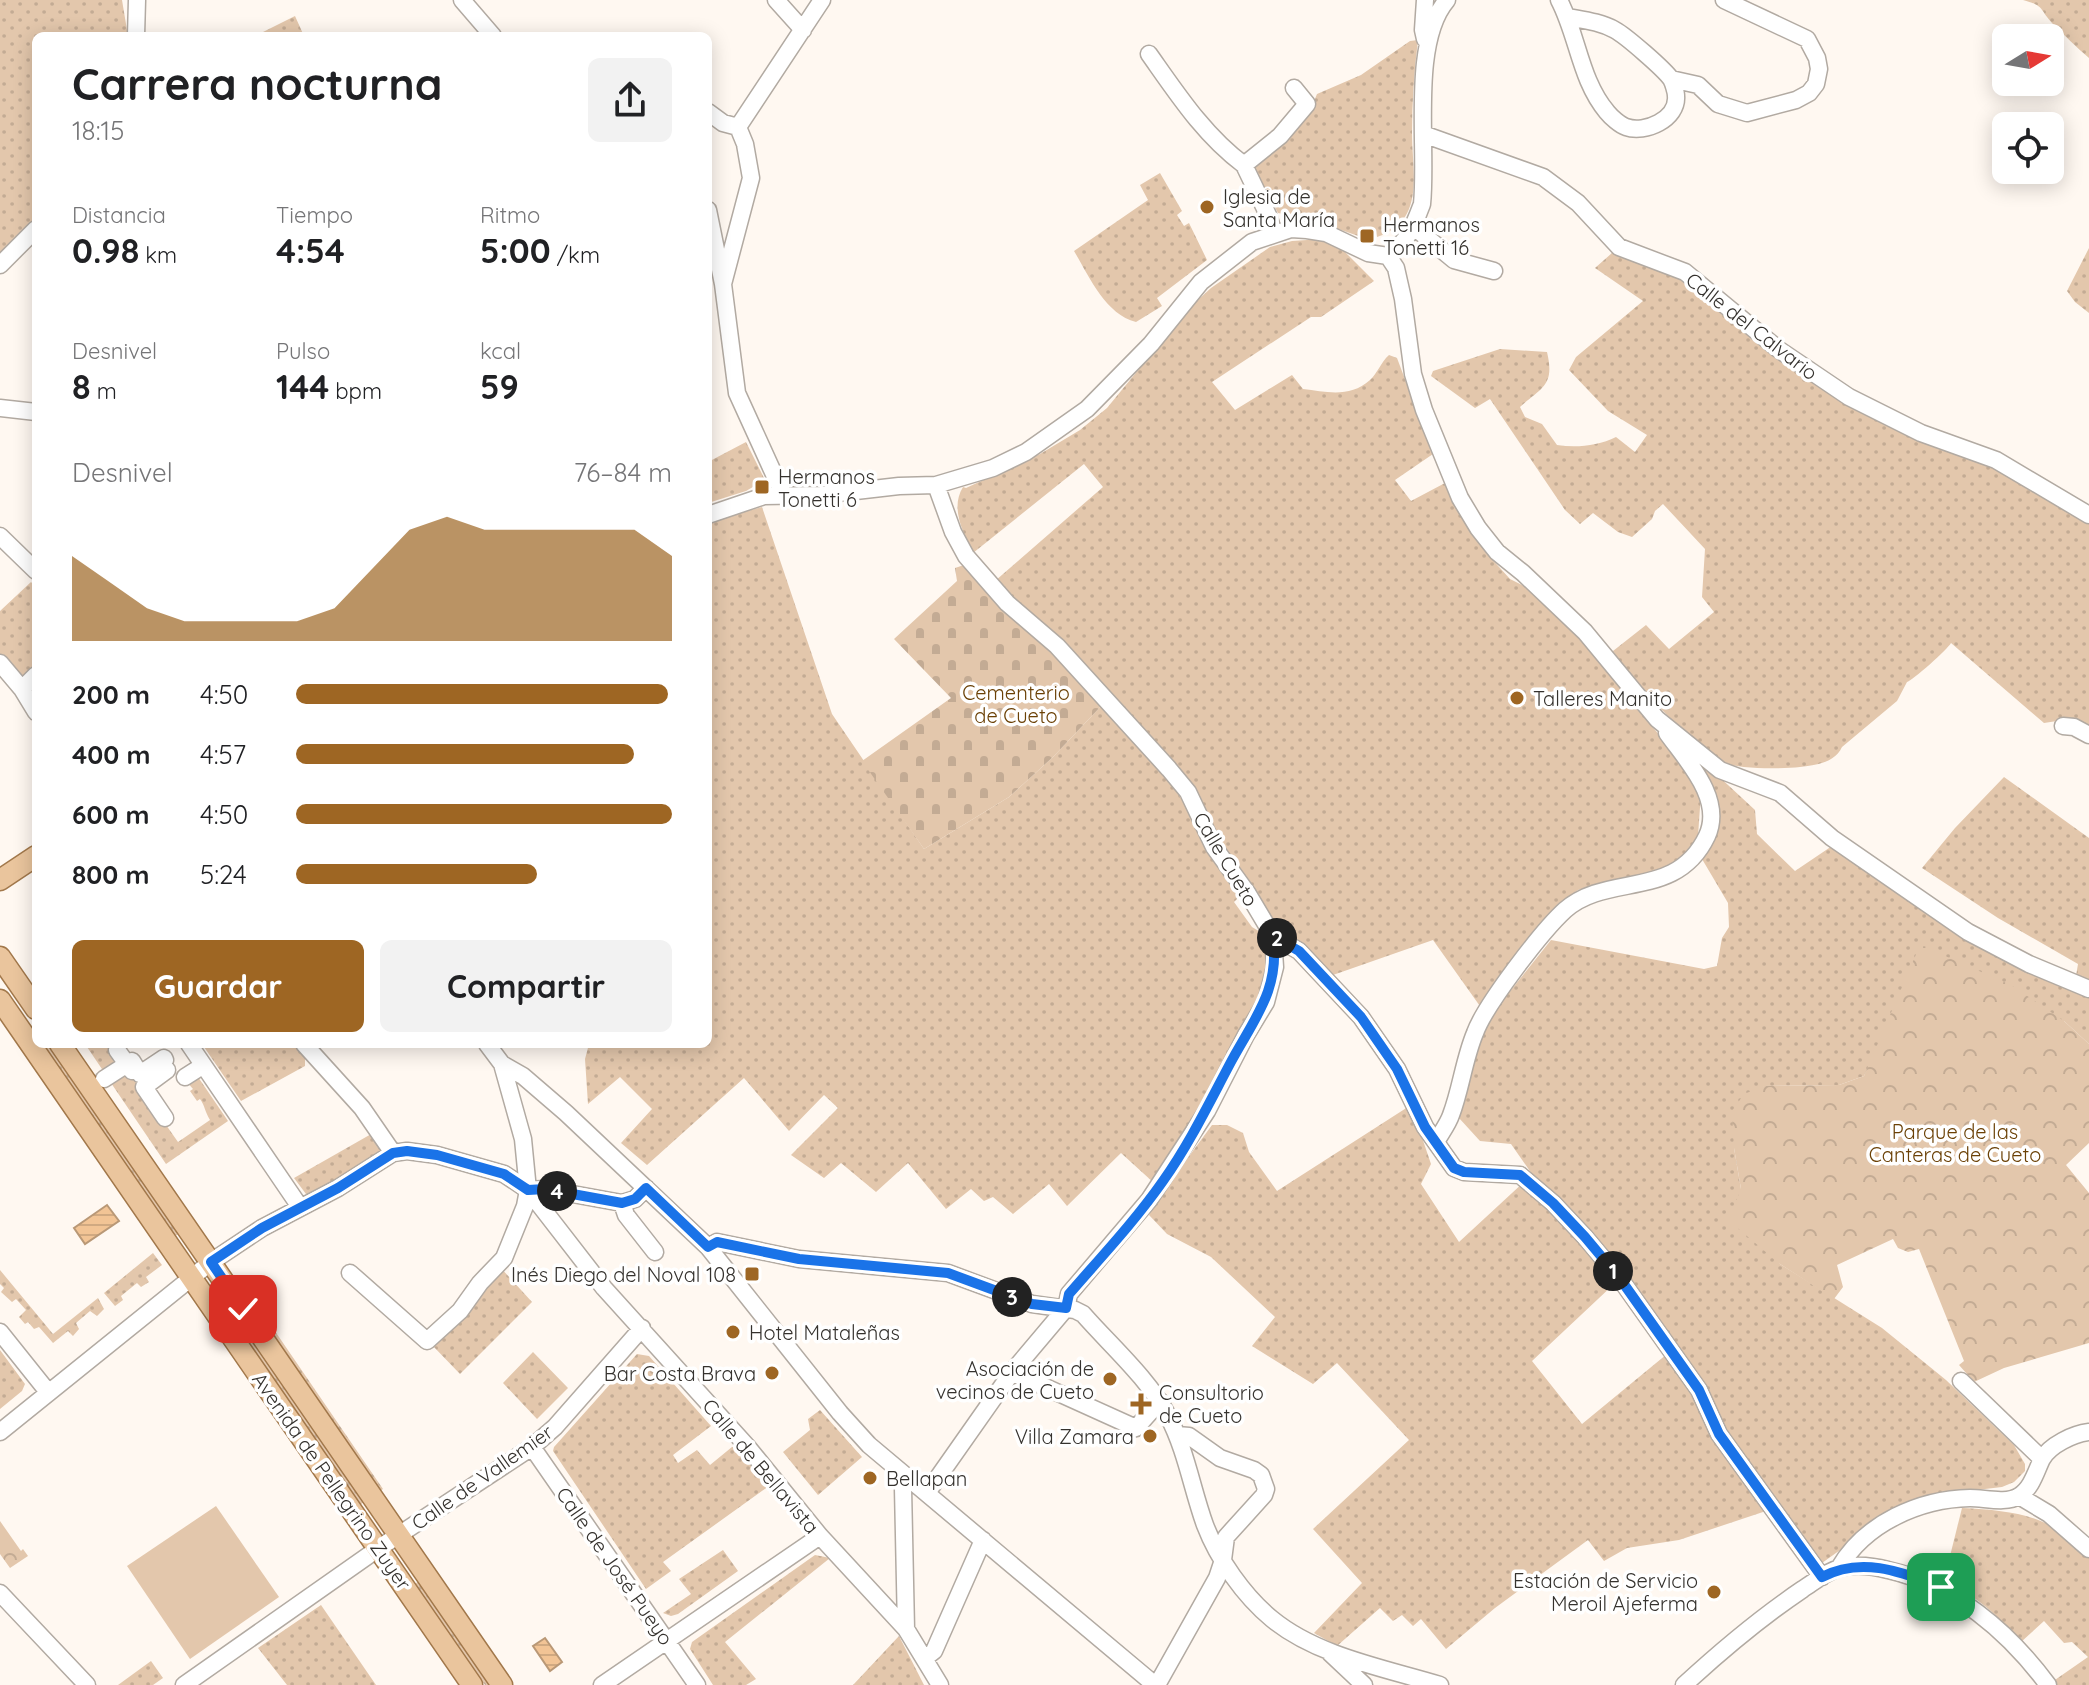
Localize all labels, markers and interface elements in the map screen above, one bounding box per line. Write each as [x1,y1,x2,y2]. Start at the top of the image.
north arrow [1992,24,2064,96]
map controls [1992,24,2064,184]
text: Carrera nocturna [72,56,442,111]
button: share [588,58,672,142]
button: locate [1992,112,2064,184]
text: 18:15 [72,114,124,147]
place label: Iglesia de Santa María [1223,184,1335,232]
marker: Iglesia de Santa María [1198,198,1216,216]
text: Distancia [72,201,166,229]
text: Tiempo [276,201,353,229]
text: Ritmo [480,201,540,229]
place label: Hermanos Tonetti 16 [1383,212,1480,260]
marker: Hermanos Tonetti 16 [1358,227,1376,245]
text: 0.98 [72,229,139,272]
text: 4:54 [276,229,345,272]
text: 5:00 [480,229,551,272]
text: km [139,241,177,269]
text: /km [551,241,600,269]
street label: Calle del Calvario [1681,267,1823,385]
text: Desnivel [72,337,157,365]
text: Pulso [276,337,330,365]
text: kcal [480,337,521,365]
text: 8 [72,365,91,408]
text: 144 [276,365,329,408]
text: 59 [480,365,519,408]
text: m [91,377,117,405]
text: bpm [329,377,382,405]
text: Desnivel [72,456,173,489]
text: 76–84 m [574,456,672,489]
place label: Hermanos Tonetti 6 [778,464,875,512]
marker: Hermanos Tonetti 6 [753,478,771,496]
text: 200 m [72,678,150,711]
text: 4:50 [200,678,248,711]
park label: Cementerio de Cueto [962,680,1070,728]
place label: Talleres Manito [1533,686,1672,711]
marker: Talleres Manito [1508,689,1526,707]
text: 400 m [72,738,150,771]
text: 4:57 [200,738,246,771]
text: 600 m [72,798,150,831]
text: 4:50 [200,798,248,831]
street label: Calle Cueto [1188,807,1264,911]
text: 800 m [72,858,149,891]
text: 5:24 [200,858,247,891]
pin: 2 [1257,918,1297,958]
text: 2 [1271,924,1283,952]
button: Guardar [72,940,364,1032]
button: Compartir [380,940,672,1032]
park label: Parque de las Canteras de Cueto [1869,1119,2041,1167]
pin: 4 [537,1171,577,1211]
text: 4 [551,1177,563,1205]
pin: 1 [1593,1251,1633,1291]
text: 1 [1609,1257,1617,1285]
place label: Inés Diego del Noval 108 [511,1262,736,1287]
marker: Inés Diego del Noval 108 [743,1265,761,1283]
pin [209,1275,277,1343]
pin: 3 [992,1277,1032,1317]
text: 3 [1006,1283,1018,1311]
icon: check [221,1287,265,1331]
place label: Hotel Mataleñas [749,1320,900,1345]
marker: Hotel Mataleñas [724,1323,742,1341]
place label: Asociación de vecinos de Cueto [936,1356,1094,1404]
place label: Bar Costa Brava [604,1361,756,1386]
marker: Bar Costa Brava [763,1364,781,1382]
street label: Avenida de Pellegrino Zuyer [247,1367,417,1595]
marker: Asociación de vecinos de Cueto [1101,1370,1119,1388]
place label: Consultorio de Cueto [1159,1380,1264,1428]
street label: Calle de Bellavista [697,1393,825,1539]
marker: Consultorio de Cueto [1130,1393,1152,1415]
street label: Calle de Vallemier [407,1419,558,1535]
place label: Villa Zamara [1015,1424,1134,1449]
marker: Villa Zamara [1141,1427,1159,1445]
place label: Bellapan [886,1466,967,1491]
marker: Bellapan [861,1469,879,1487]
street label: Calle de José Pueyo [551,1482,679,1650]
pin [1907,1553,1975,1621]
icon: arrive [1919,1565,1963,1609]
place label: Estación de Servicio Meroil Ajeferma [1513,1568,1698,1616]
marker: Estación de Servicio Meroil Ajeferma [1705,1583,1723,1601]

